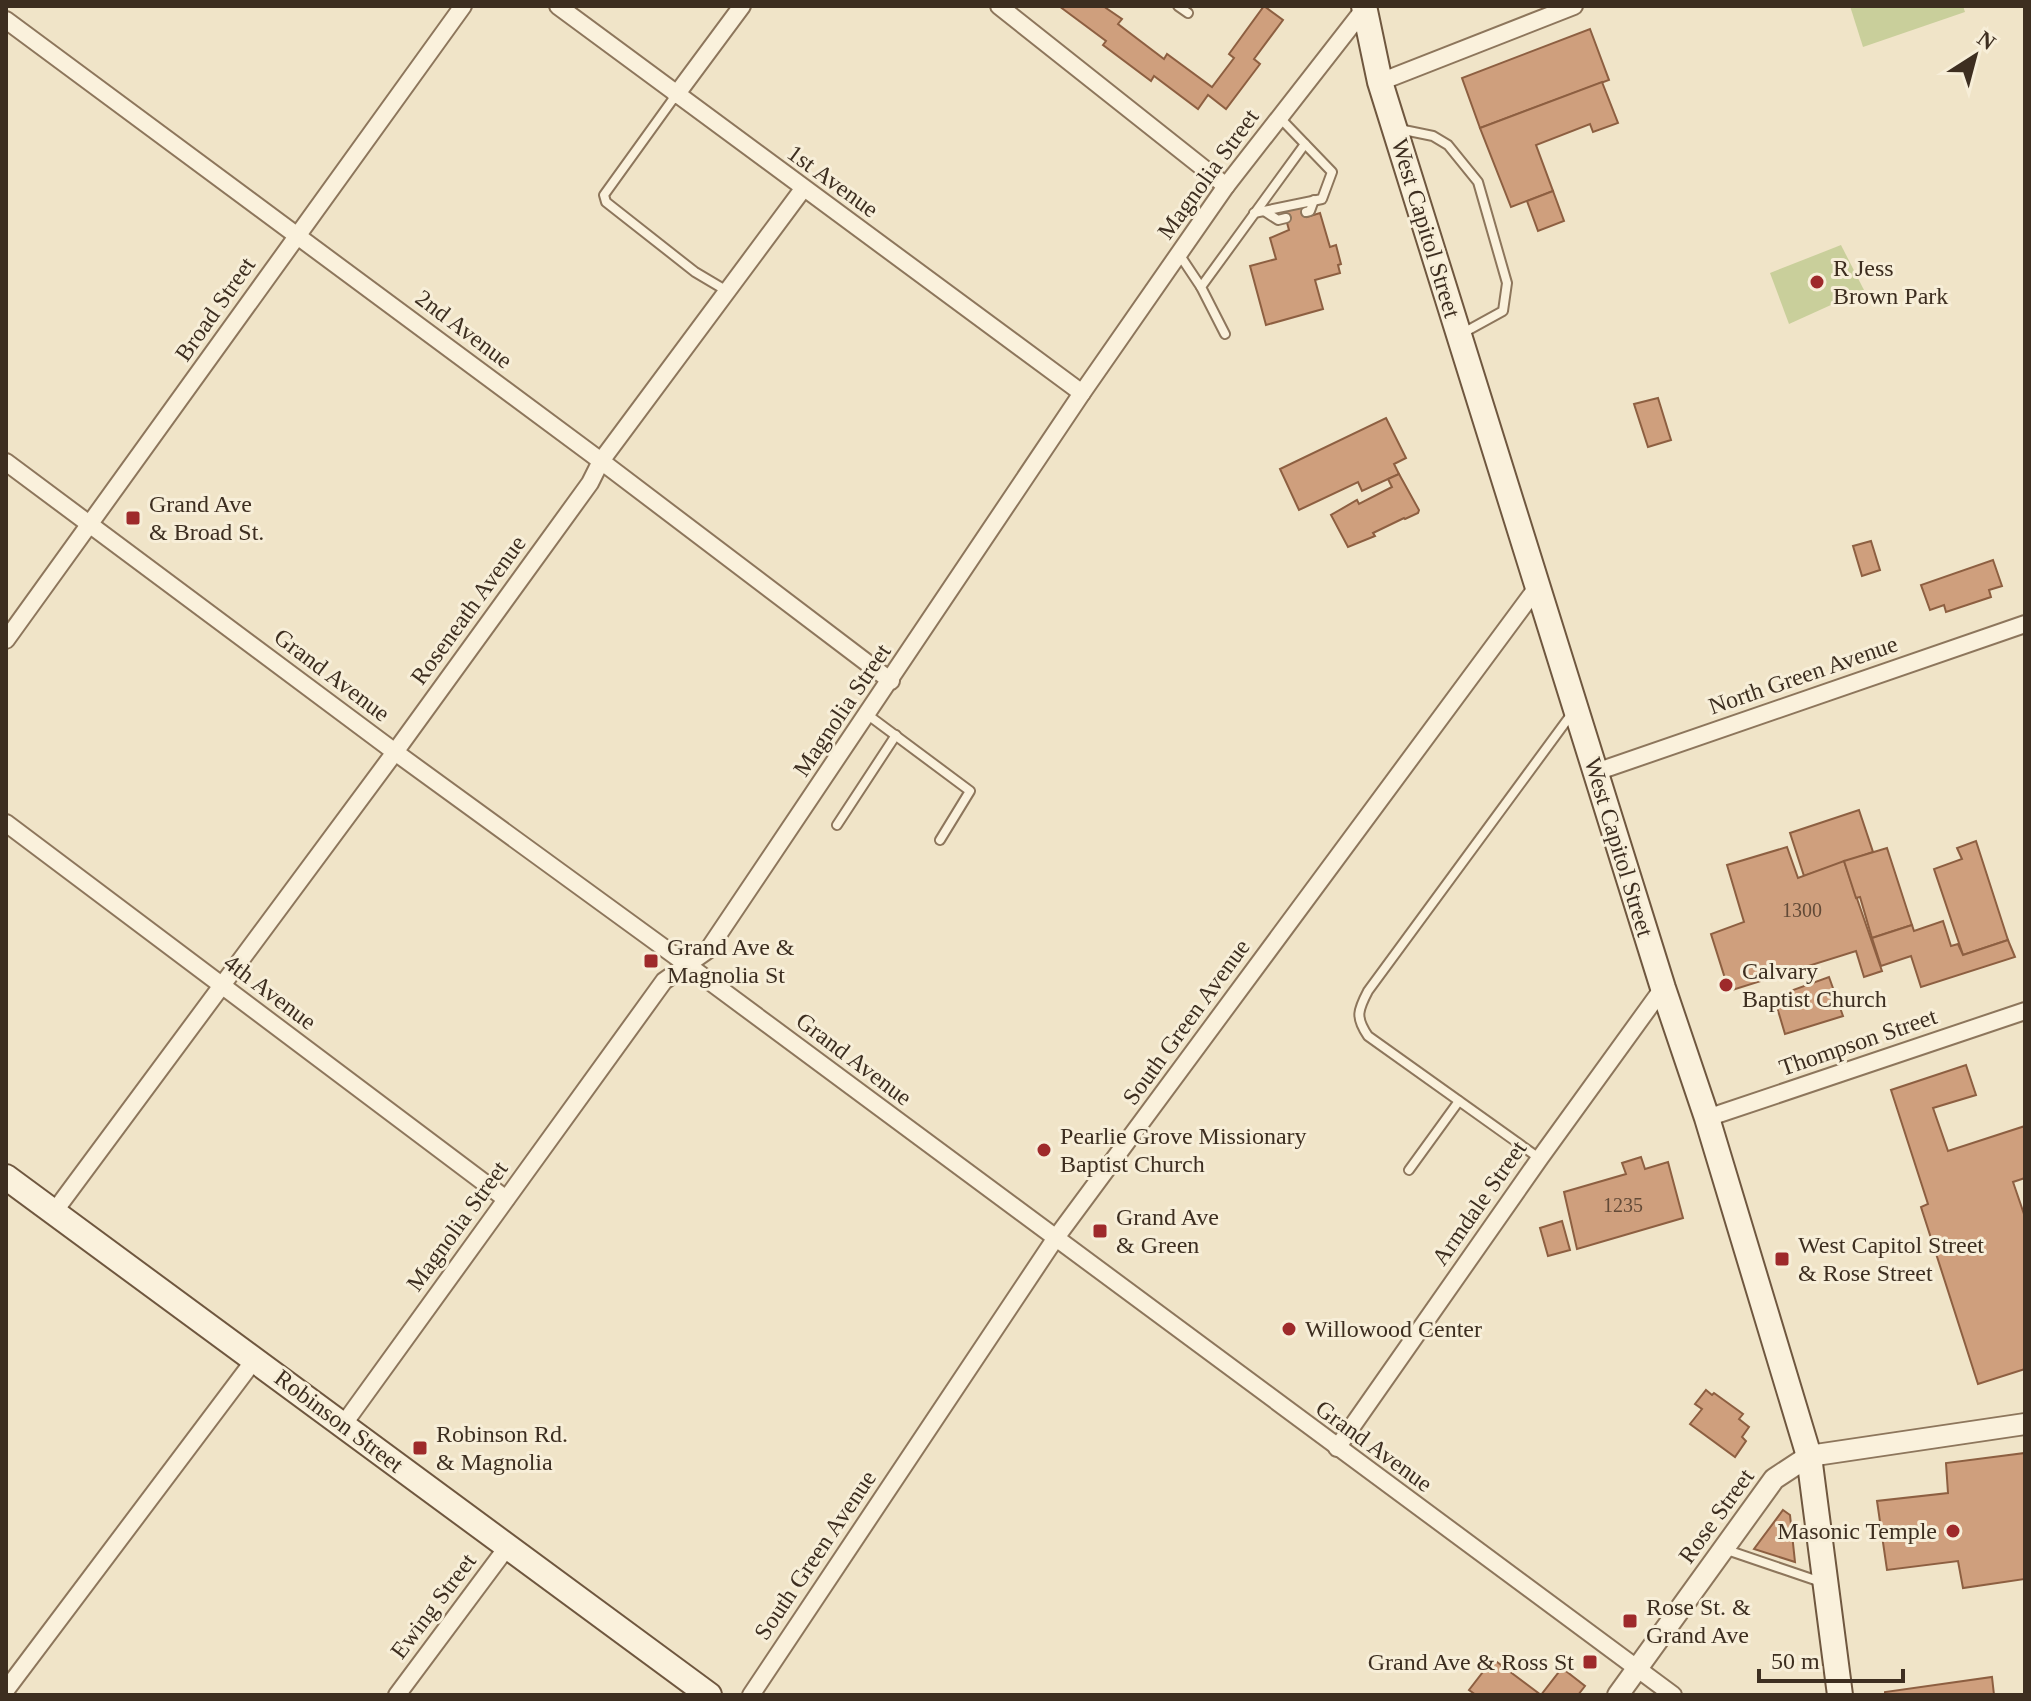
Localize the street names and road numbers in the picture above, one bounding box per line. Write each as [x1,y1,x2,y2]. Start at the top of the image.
street label: Magnolia Street [1152,104,1264,244]
street label: West Capitol Street [1386,135,1466,321]
street label: 1st Avenue [783,139,883,223]
street label: Broad Street [170,252,260,366]
street label: 2nd Avenue [411,284,517,374]
street label: Roseneath Avenue [405,531,531,689]
street label: Grand Avenue [269,623,395,727]
street label: North Green Avenue [1705,630,1901,720]
street label: Magnolia Street [788,639,896,781]
street label: West Capitol Street [1579,754,1659,940]
street label: South Green Avenue [1117,934,1255,1110]
street label: 4th Avenue [219,949,321,1035]
street label: Thompson Street [1776,1003,1940,1081]
street label: Grand Avenue [791,1007,917,1111]
street label: Armdale Street [1426,1135,1532,1270]
street label: Magnolia Street [401,1156,513,1296]
street label: Robinson Street [270,1364,409,1478]
street label: Grand Avenue [1311,1395,1437,1497]
street label: Rose Street [1673,1464,1759,1568]
street label: South Green Avenue [749,1466,881,1644]
street label: Ewing Street [385,1548,481,1664]

